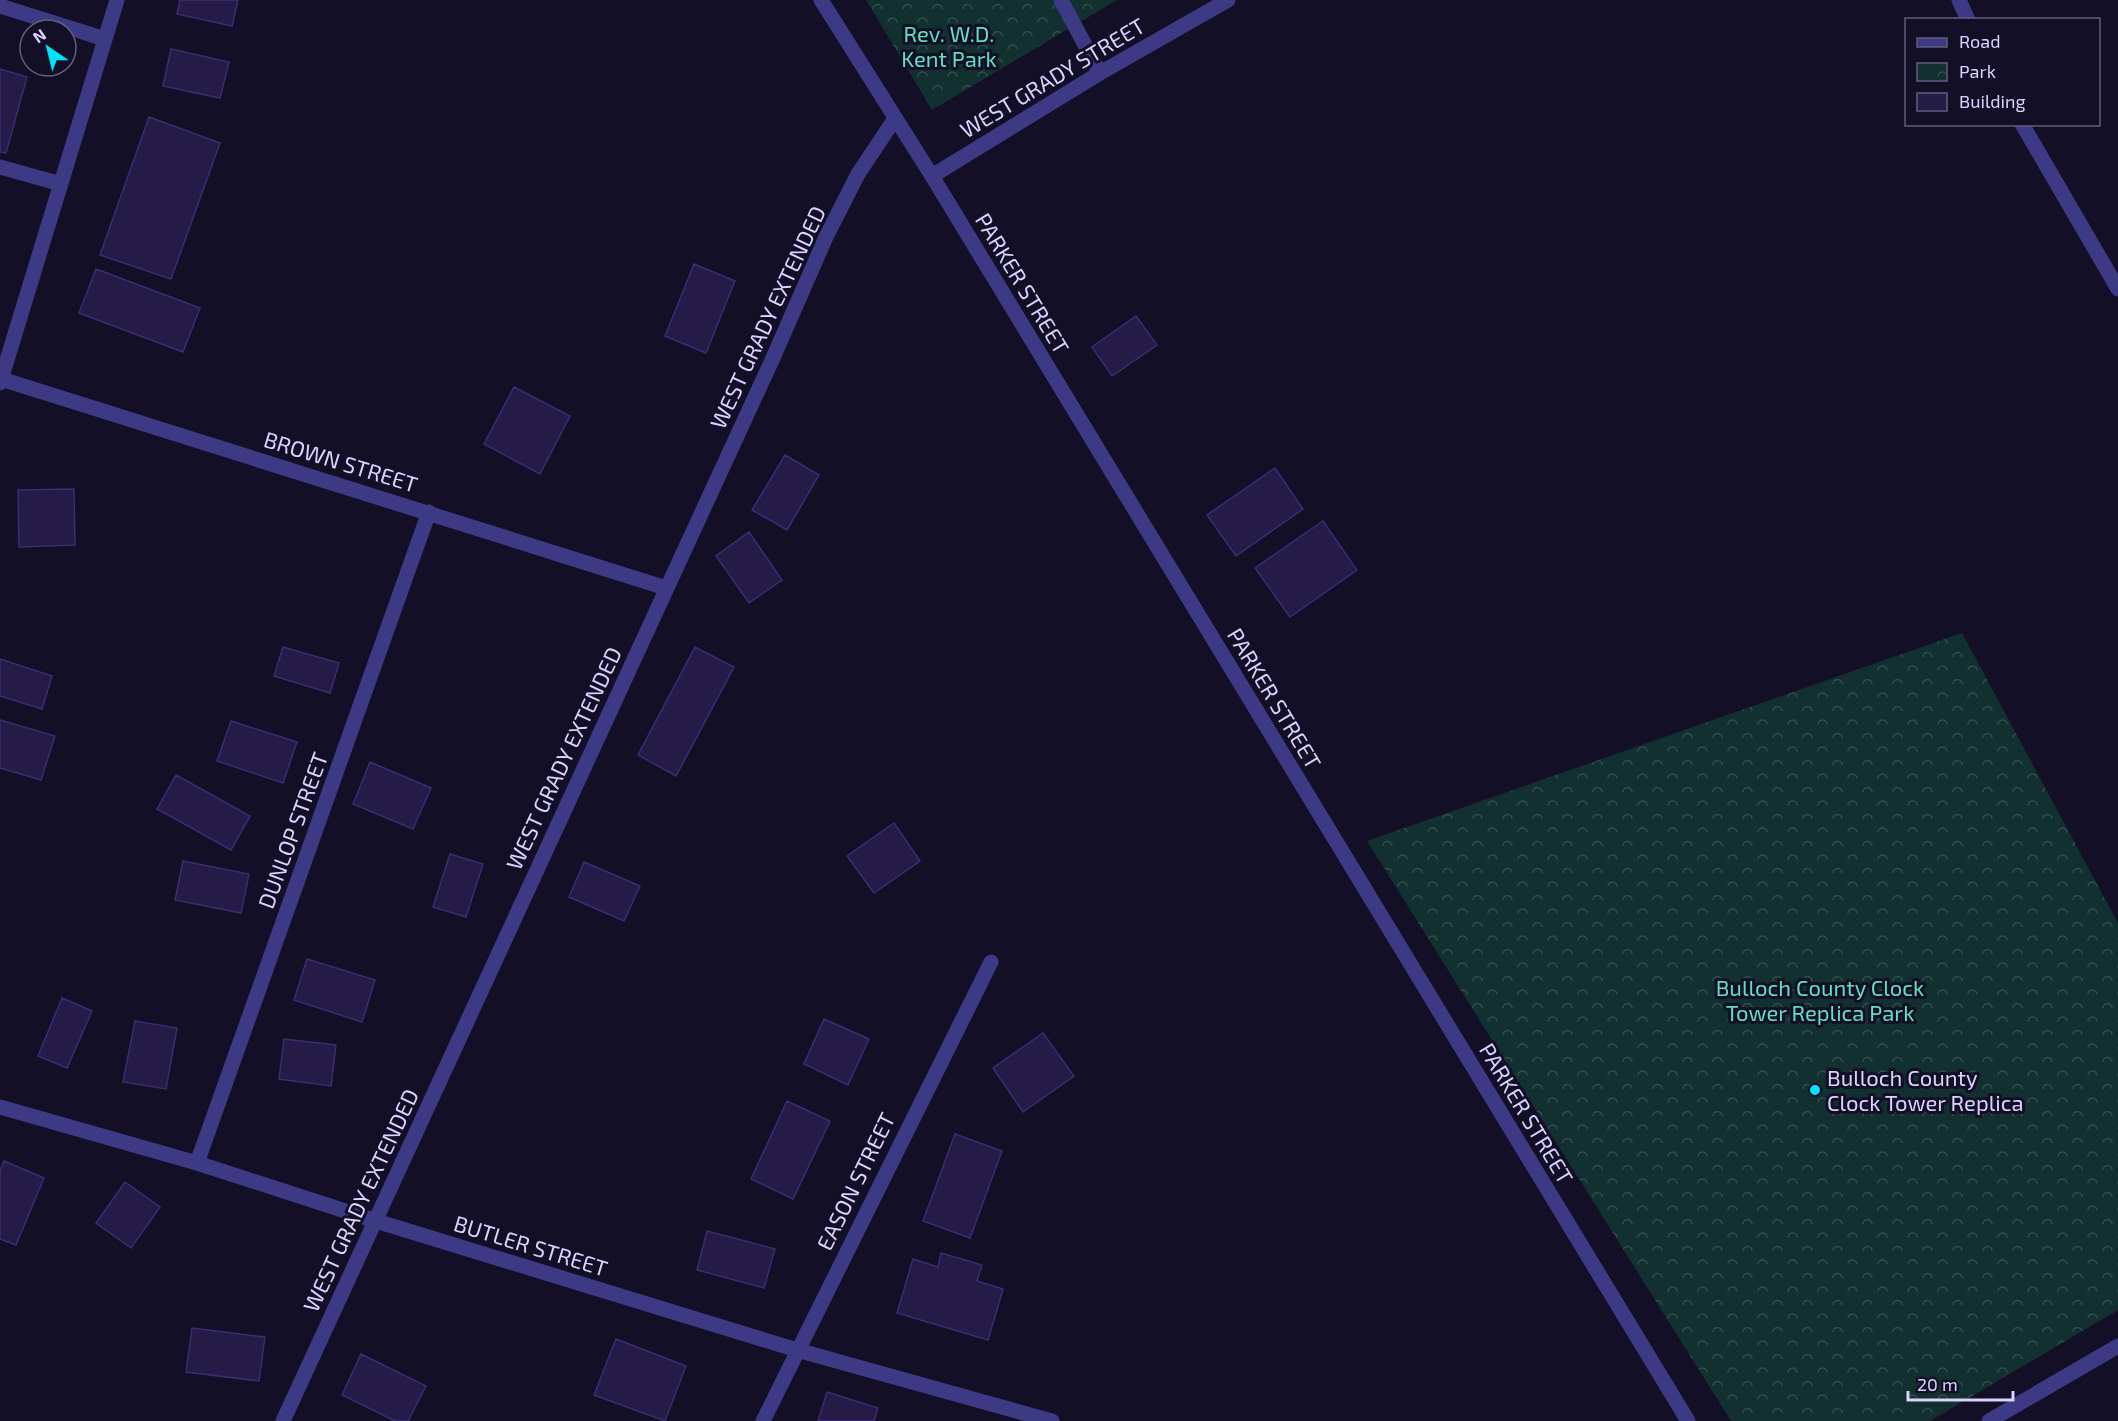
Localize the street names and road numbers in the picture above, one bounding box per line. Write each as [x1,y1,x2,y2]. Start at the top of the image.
street label: WEST GRADY STREET [955,11,1149,142]
street label: WEST GRADY EXTENDED [704,201,830,433]
street label: PARKER STREET [971,208,1075,358]
street label: BROWN STREET [261,425,421,497]
street label: PARKER STREET [1223,623,1327,773]
street label: WEST GRADY EXTENDED [500,642,626,874]
street label: DUNLOP STREET [252,748,332,912]
street label: PARKER STREET [1475,1038,1579,1188]
street label: WEST GRADY EXTENDED [297,1084,423,1316]
street label: EASON STREET [811,1108,900,1254]
street label: BUTLER STREET [451,1209,611,1281]

